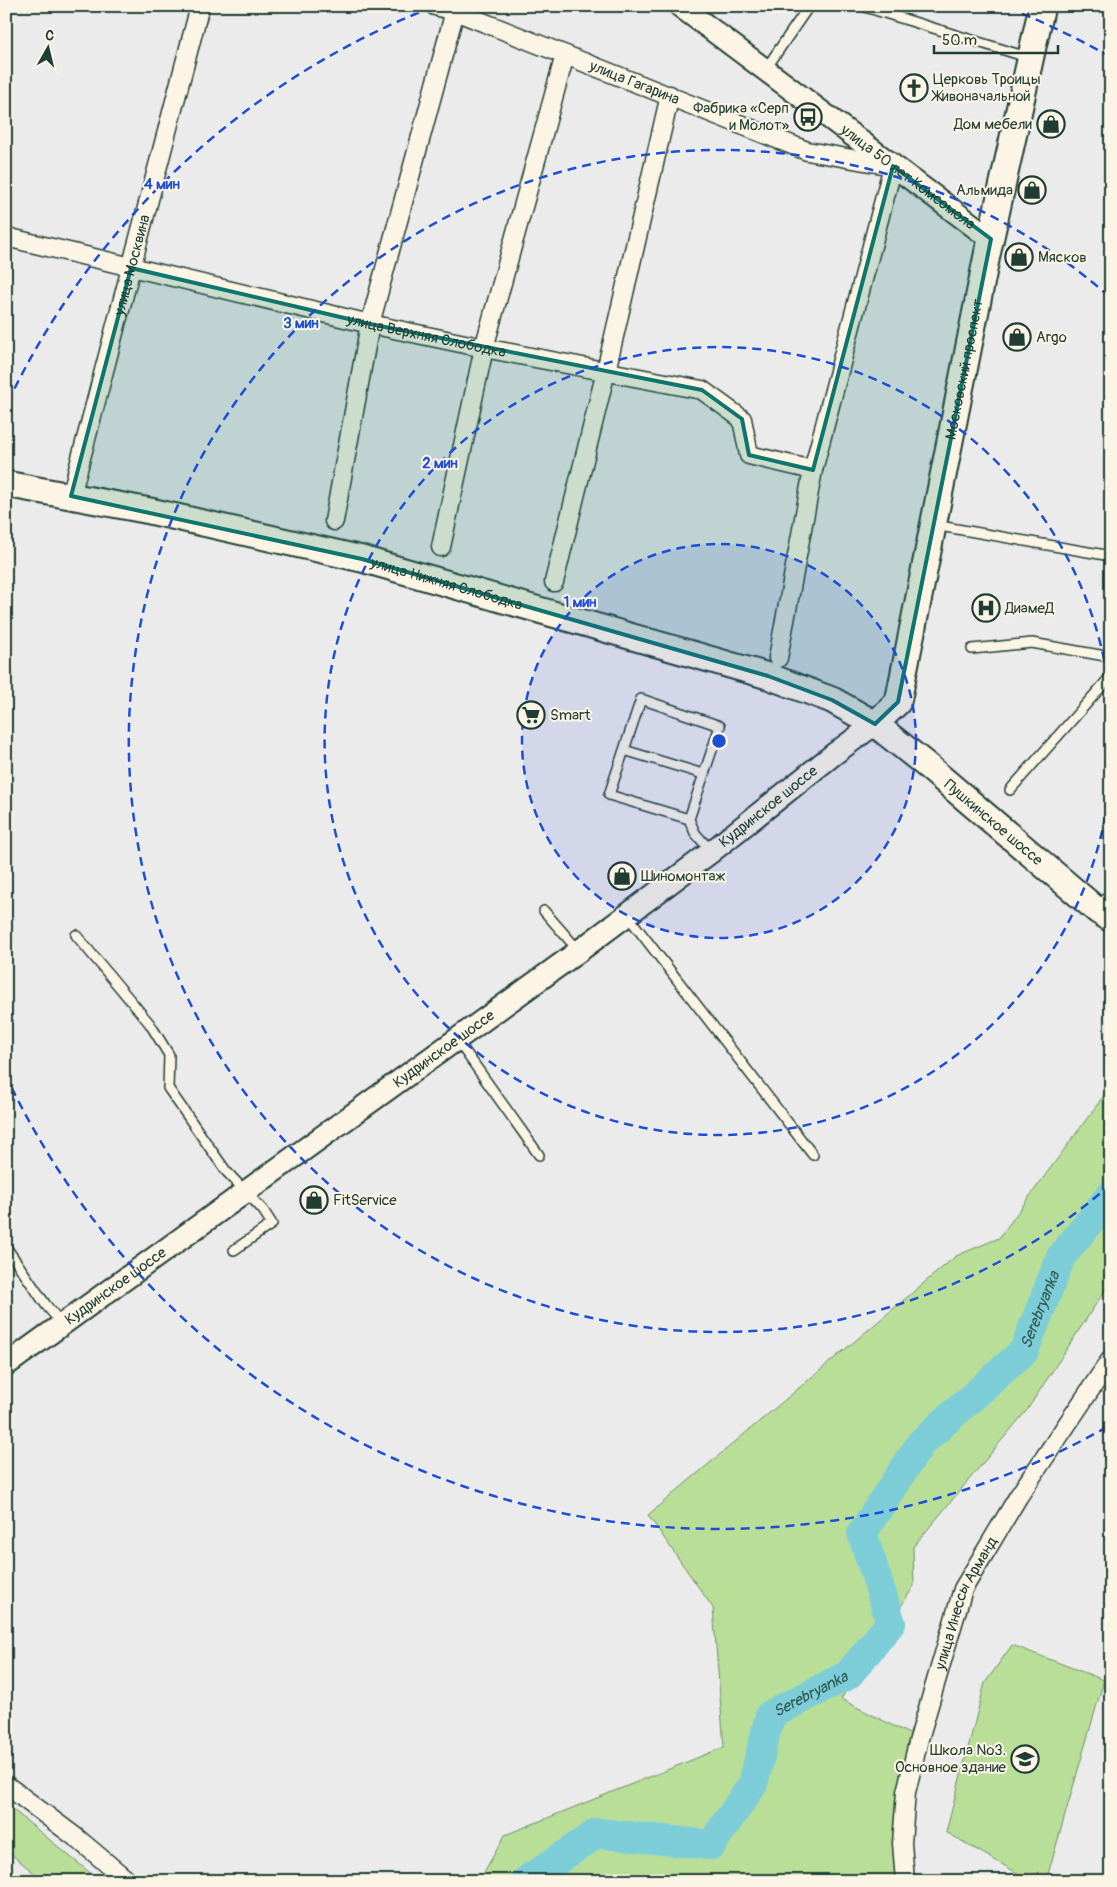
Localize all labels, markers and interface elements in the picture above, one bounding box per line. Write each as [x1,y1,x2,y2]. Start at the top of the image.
north arrow [22,22,72,72]
scale bar [934,22,1058,54]
text: С [44,27,56,45]
text: 50 m [942,31,977,50]
street label: улица Гагарина [586,56,682,109]
place label: Церковь Троицы Живоначальной [931,70,1041,106]
church icon: Церковь Троицы Живоначальной [899,73,929,103]
place label: Фабрика «Серп и Молот» [693,99,789,135]
bus stop icon: Фабрика «Серп и Молот» [793,102,823,132]
shop icon: Дом мебели [1036,109,1066,139]
place label: Дом мебели [953,115,1032,134]
street label: улица 50 лет Комсомола [836,120,979,234]
text: 4 мин [144,175,181,194]
shop icon: Альмида [1017,175,1047,205]
place label: Альмида [956,181,1013,200]
street label: улица Москвина [109,212,154,318]
shop icon: Мясков [1004,242,1034,272]
place label: Мясков [1038,248,1087,267]
street label: Московский проспект [941,297,988,441]
street label: улица Верхняя Слободка [344,309,508,362]
text: 3 мин [283,314,319,333]
shop icon: Argo [1002,322,1032,352]
place label: Argo [1036,328,1067,347]
text: 2 мин [422,454,458,473]
street label: улица Нижняя Слободка [368,552,525,614]
text: 1 мин [563,593,597,612]
hospital icon: ДиамеД [971,593,1001,623]
place label: ДиамеД [1004,599,1055,618]
supermarket icon: Smart [516,700,546,730]
place label: Smart [550,706,591,725]
centre of rings [710,732,728,750]
street label: Кудринское шоссе [715,761,822,852]
street label: Пушкинское шоссе [940,775,1047,870]
shop icon: Шиномонтаж [607,861,637,891]
place label: Шиномонтаж [641,867,725,886]
street label: Кудринское шоссе [389,1005,499,1092]
shop icon: FitService [299,1185,329,1215]
place label: FitService [333,1191,397,1210]
street label: Кудринское шоссе [61,1243,170,1329]
water label: Serebryanka [1016,1267,1065,1351]
street label: улица Инессы Арманд [930,1533,1002,1673]
water label: Serebryanka [770,1666,853,1722]
place label: Школа №3. Основное здание [895,1741,1007,1777]
school or university icon: Школа №3. Основное здание [1010,1744,1040,1774]

